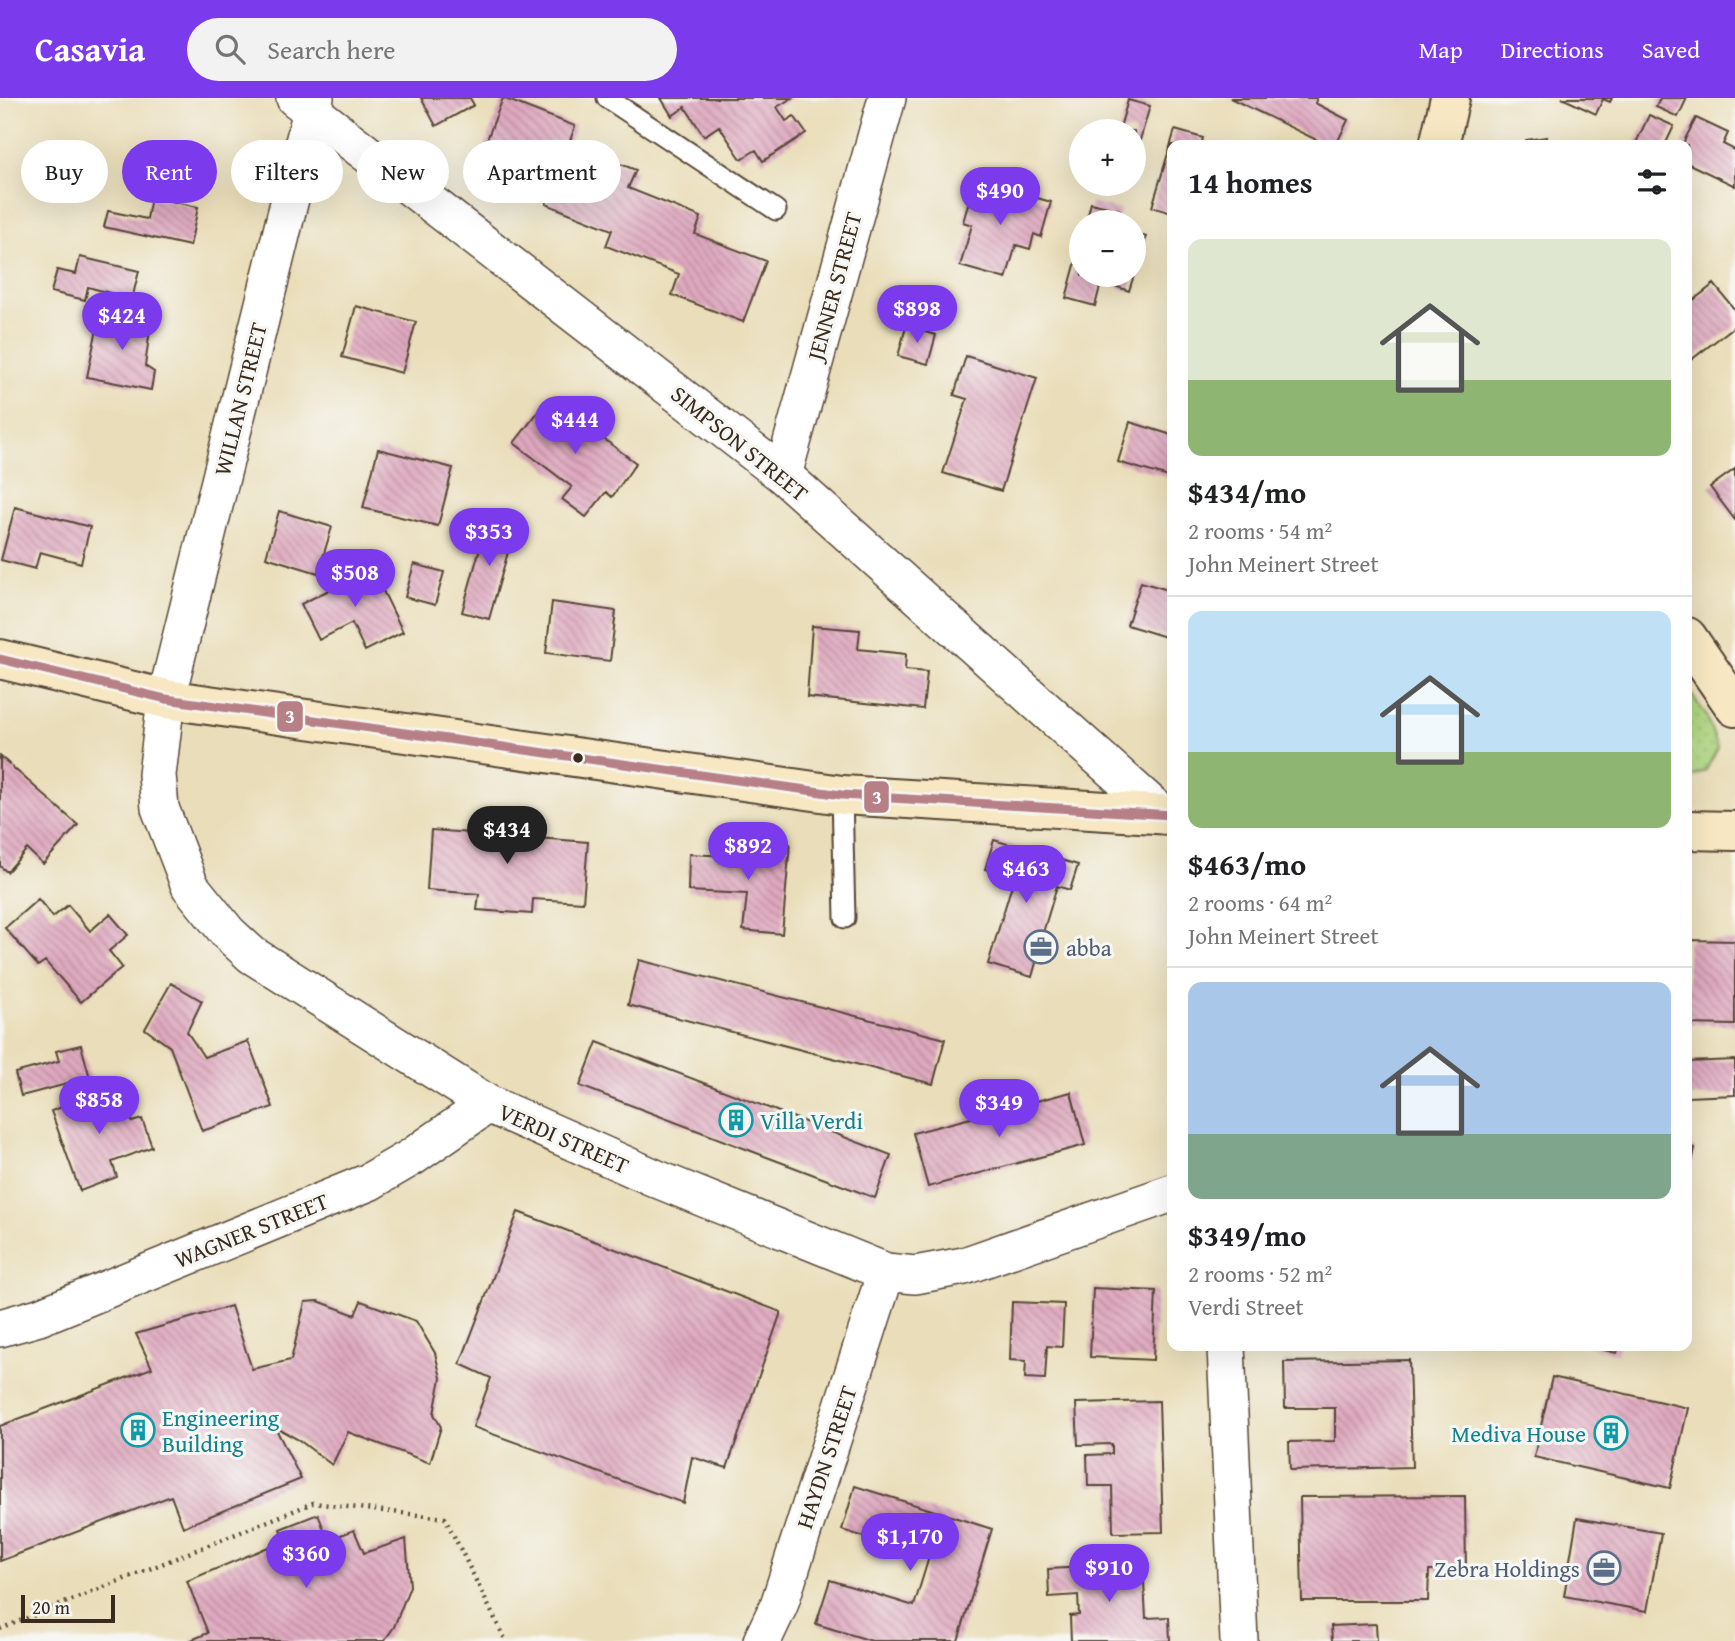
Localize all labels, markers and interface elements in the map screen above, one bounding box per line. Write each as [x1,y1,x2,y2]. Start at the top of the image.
search box [187,18,677,81]
text: Casavia [35,25,145,73]
icon: search [211,30,249,68]
text: Search here [267,30,396,69]
text: Map [1419,32,1463,67]
text: Directions [1501,32,1604,67]
text: Saved [1642,32,1700,67]
map controls [1069,119,1146,287]
button: + [1069,119,1146,196]
chip: Buy [21,140,108,203]
chip: Rent [122,140,217,203]
chip: Filters [231,140,343,203]
chip: New [357,140,449,203]
chip: Apartment [463,140,621,203]
text: 14 homes [1188,160,1313,204]
icon: filters [1633,163,1671,201]
pin: $490 [959,167,1041,227]
text: $490 [976,173,1024,206]
street label: JENNER STREET [798,208,870,367]
button: − [1069,210,1146,287]
icon: home [1367,285,1493,411]
pin: $898 [876,286,958,345]
text: $898 [893,291,941,324]
pin: $424 [81,292,163,352]
text: $424 [98,298,146,331]
street label: WILLAN STREET [205,319,275,479]
street label: SIMPSON STREET [664,377,816,509]
pin: $444 [534,396,616,456]
text: $444 [551,402,599,435]
text: $434/mo [1188,470,1306,514]
pin: $353 [448,508,530,568]
text: $353 [465,514,513,547]
text: 2 rooms · 54 m² [1188,514,1332,547]
text: John Meinert Street [1188,547,1379,580]
pin: $508 [314,550,396,609]
text: $508 [331,555,379,588]
icon: home [1367,657,1493,783]
line badge: 3 [276,700,304,733]
text: 3 [285,702,295,730]
unlabelled marker [571,751,585,765]
line badge: 3 [863,780,890,814]
text: 3 [872,783,882,811]
pin: $434 [466,806,548,866]
text: $434 [483,812,531,845]
pin: $892 [707,822,789,882]
text: $892 [724,828,772,861]
text: $463/mo [1188,842,1306,886]
pin: $463 [985,846,1067,905]
text: $463 [1002,851,1050,884]
text: 2 rooms · 64 m² [1188,886,1332,919]
text: John Meinert Street [1188,919,1379,952]
office icon: abba [1022,928,1060,966]
place label: abba [1066,931,1112,964]
icon: home [1367,1028,1493,1154]
pin: $858 [58,1076,140,1136]
pin: $349 [958,1080,1040,1139]
text: $858 [75,1082,123,1115]
text: $349 [975,1085,1023,1118]
street label: VERDI STREET [494,1095,635,1182]
building icon: Villa Verdi [717,1101,755,1139]
place label: Villa Verdi [760,1104,863,1137]
street label: WAGNER STREET [169,1184,333,1276]
text: $349/mo [1188,1213,1306,1257]
text: 2 rooms · 52 m² [1188,1257,1332,1290]
text: Verdi Street [1188,1290,1304,1323]
street label: HAYDN STREET [787,1381,865,1533]
place label: Engineering Building [162,1401,280,1460]
building icon: Engineering Building [119,1411,157,1449]
building icon: Mediva House [1592,1414,1630,1452]
place label: Mediva House [1451,1417,1586,1450]
pin: $1,170 [853,1514,967,1573]
text: $1,170 [877,1519,943,1552]
pin: $360 [265,1530,347,1590]
text: $360 [282,1536,330,1569]
pin: $910 [1068,1544,1150,1604]
office icon: Zebra Holdings [1585,1549,1623,1587]
text: $910 [1085,1550,1133,1583]
place label: Zebra Holdings [1434,1552,1580,1585]
scale bar [21,1592,116,1624]
text: 20 m [32,1593,70,1621]

